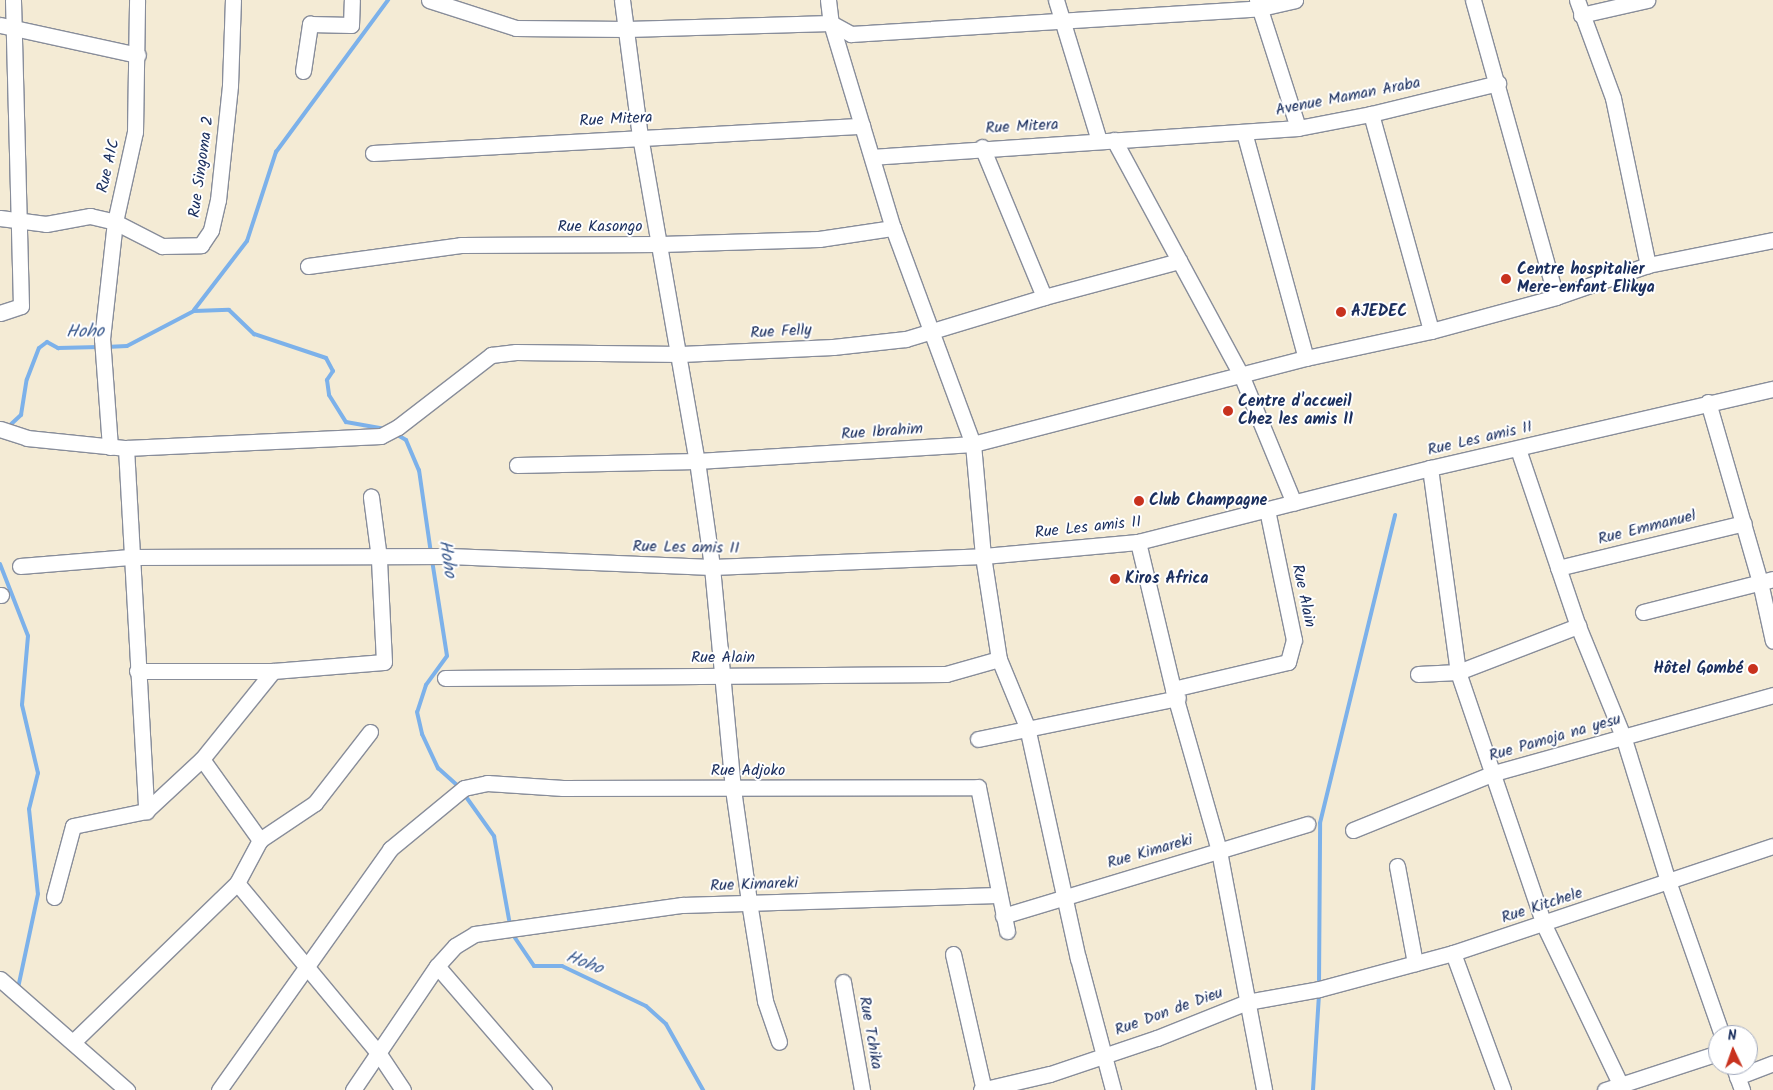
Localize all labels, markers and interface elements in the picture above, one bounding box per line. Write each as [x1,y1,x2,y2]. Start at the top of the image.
street label: Avenue Maman Araba [1274,74,1422,120]
street label: Rue Mitera [579,108,653,132]
street label: Rue Singoma 2 [185,115,219,219]
street label: Rue Mitera [985,115,1059,139]
street label: Rue AIC [93,137,125,195]
street label: Rue Kasongo [557,217,643,237]
place label: Centre hospitalier Mere-enfant Elikya [1517,260,1655,298]
marker: Centre hospitalier Mere-enfant Elikya [1499,272,1513,286]
place label: AJEDEC [1351,302,1407,322]
marker: AJEDEC [1335,306,1347,318]
street label: Rue Felly [750,321,812,343]
water label: Hoho [66,322,104,344]
place label: Centre d'accueil Chez les amis II [1238,392,1353,430]
marker: Centre d'accueil Chez les amis II [1222,405,1234,417]
street label: Rue Les amis II [1426,418,1534,460]
street label: Rue Ibrahim [840,420,924,444]
place label: Club Champagne [1149,491,1267,511]
marker: Club Champagne [1133,495,1145,507]
street label: Rue Emmanuel [1596,507,1698,549]
street label: Rue Les amis II [1034,513,1142,543]
street label: Rue Les amis II [632,537,740,559]
water label: Hoho [432,539,460,579]
street label: Rue Alain [1287,563,1319,629]
place label: Kiros Africa [1125,569,1208,589]
marker: Kiros Africa [1109,573,1121,585]
street label: Rue Alain [691,648,755,668]
place label: Hôtel Gombé [1654,659,1743,679]
marker: Hôtel Gombé [1747,663,1759,675]
street label: Rue Pamoja na yesu [1487,710,1623,766]
street label: Rue Adjoko [711,761,785,781]
street label: Rue Kimareki [1105,831,1195,873]
street label: Rue Kimareki [710,874,798,896]
street label: Rue Kitchele [1499,884,1585,928]
water label: Hoho [562,947,606,981]
street label: Rue Don de Dieu [1112,984,1226,1040]
street label: Rue Tchika [854,995,886,1071]
north arrow [1708,1025,1758,1075]
text: N [1727,1025,1737,1047]

